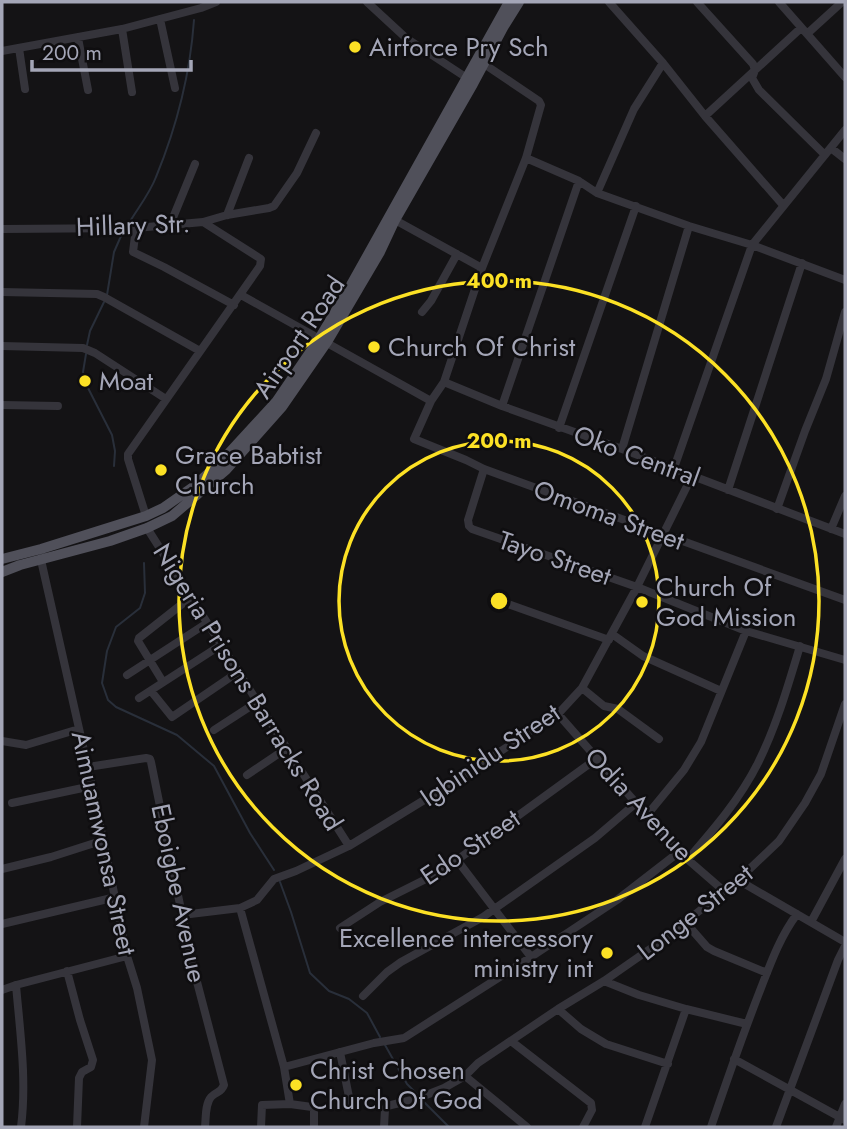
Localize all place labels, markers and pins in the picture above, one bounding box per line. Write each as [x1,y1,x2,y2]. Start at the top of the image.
place label: Airforce Pry Sch [369,28,549,66]
marker: Airforce Pry Sch [347,39,363,55]
place label: Church Of Christ [388,328,576,366]
marker: Church Of Christ [366,339,382,355]
place label: Moat [99,362,154,400]
marker: Moat [77,373,93,389]
place label: Grace Babtist Church [175,436,323,504]
marker: Grace Babtist Church [153,462,169,478]
place label: Church Of God Mission [656,568,796,636]
centre of rings [487,589,511,613]
marker: Church Of God Mission [634,594,650,610]
place label: Excellence intercessory ministry int [339,919,594,987]
marker: Excellence intercessory ministry int [599,945,615,961]
place label: Christ Chosen Church Of God [310,1051,482,1119]
marker: Christ Chosen Church Of God [288,1077,304,1093]

